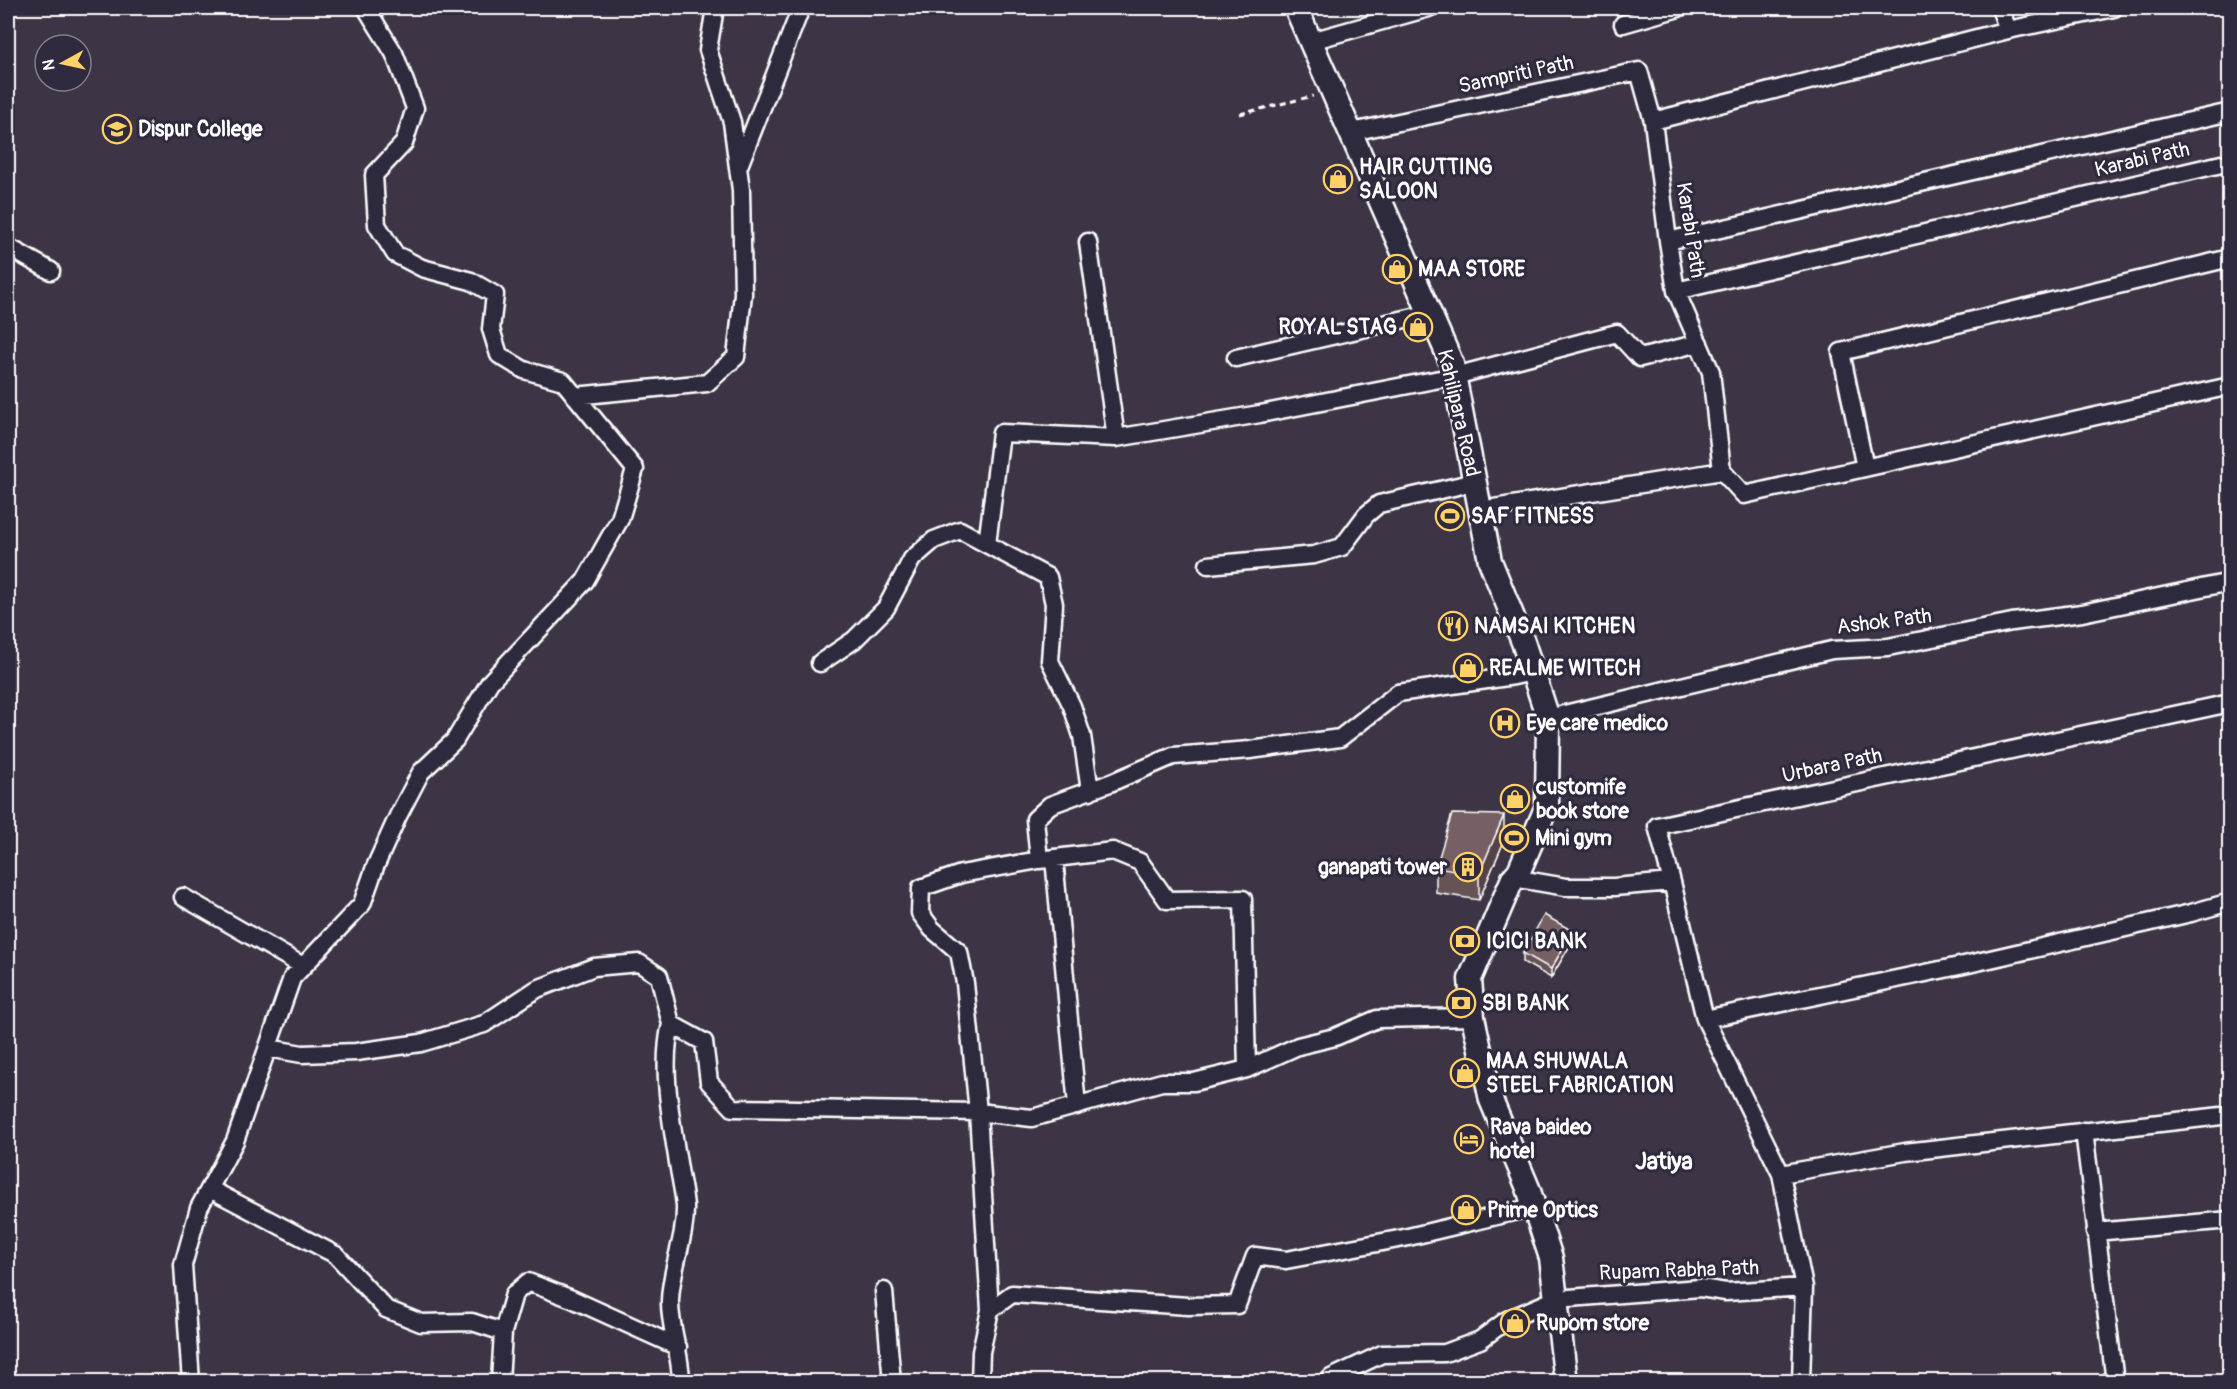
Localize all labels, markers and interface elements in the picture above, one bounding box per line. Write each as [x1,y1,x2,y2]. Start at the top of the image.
north arrow [33,33,93,93]
street label: Sampriti Path [1456,49,1576,100]
text: N [38,58,60,72]
school or university icon: Dispur College [101,113,133,145]
place label: Dispur College [138,116,263,143]
street label: Karabi Path [2092,135,2192,183]
place label: HAIR CUTTING SALOON [1359,154,1493,205]
shop icon: HAIR CUTTING SALOON [1322,163,1354,195]
street label: Karabi Path [1670,180,1711,280]
shop icon: MAA STORE [1381,253,1413,285]
place label: MAA STORE [1418,256,1525,283]
shop icon: ROYAL STAG [1402,311,1434,343]
place label: ROYAL STAG [1278,314,1397,341]
street label: Kahilipara Road [1431,347,1486,479]
sports icon: SAF FITNESS [1434,500,1466,532]
place label: SAF FITNESS [1471,503,1594,530]
street label: Ashok Path [1835,602,1933,641]
restaurant icon: NAMSAI KITCHEN [1437,610,1469,642]
place label: NAMSAI KITCHEN [1474,613,1635,640]
shop icon: REALME WITECH [1452,652,1484,684]
place label: REALME WITECH [1489,655,1641,682]
hospital icon: Eye care medico [1489,707,1521,739]
place label: Eye care medico [1526,710,1669,737]
street label: Urbara Path [1780,742,1885,789]
place label: customife book store [1535,774,1629,825]
shop icon: customife book store [1499,783,1531,815]
sports icon: Mini gym [1498,822,1530,854]
place label: Mini gym [1535,825,1612,852]
building icon: ganapati tower [1452,851,1484,883]
place label: ganapati tower [1318,854,1447,881]
bank icon: ICICI BANK [1449,925,1481,957]
place label: ICICI BANK [1486,928,1587,955]
bank icon: SBI BANK [1445,987,1477,1019]
place label: SBI BANK [1482,990,1569,1017]
place label: MAA SHUWALA STEEL FABRICATION [1486,1048,1674,1099]
shop icon: MAA SHUWALA STEEL FABRICATION [1449,1057,1481,1089]
place label: Rava baideo hotel [1490,1114,1592,1165]
hotel icon: Rava baideo hotel [1453,1123,1485,1155]
district label: Jatiya [1635,1147,1693,1176]
shop icon: Prime Optics [1450,1194,1482,1226]
place label: Prime Optics [1487,1197,1599,1224]
street label: Rupam Rabha Path [1598,1254,1760,1287]
shop icon: Rupom store [1499,1307,1531,1339]
place label: Rupom store [1536,1310,1650,1337]

